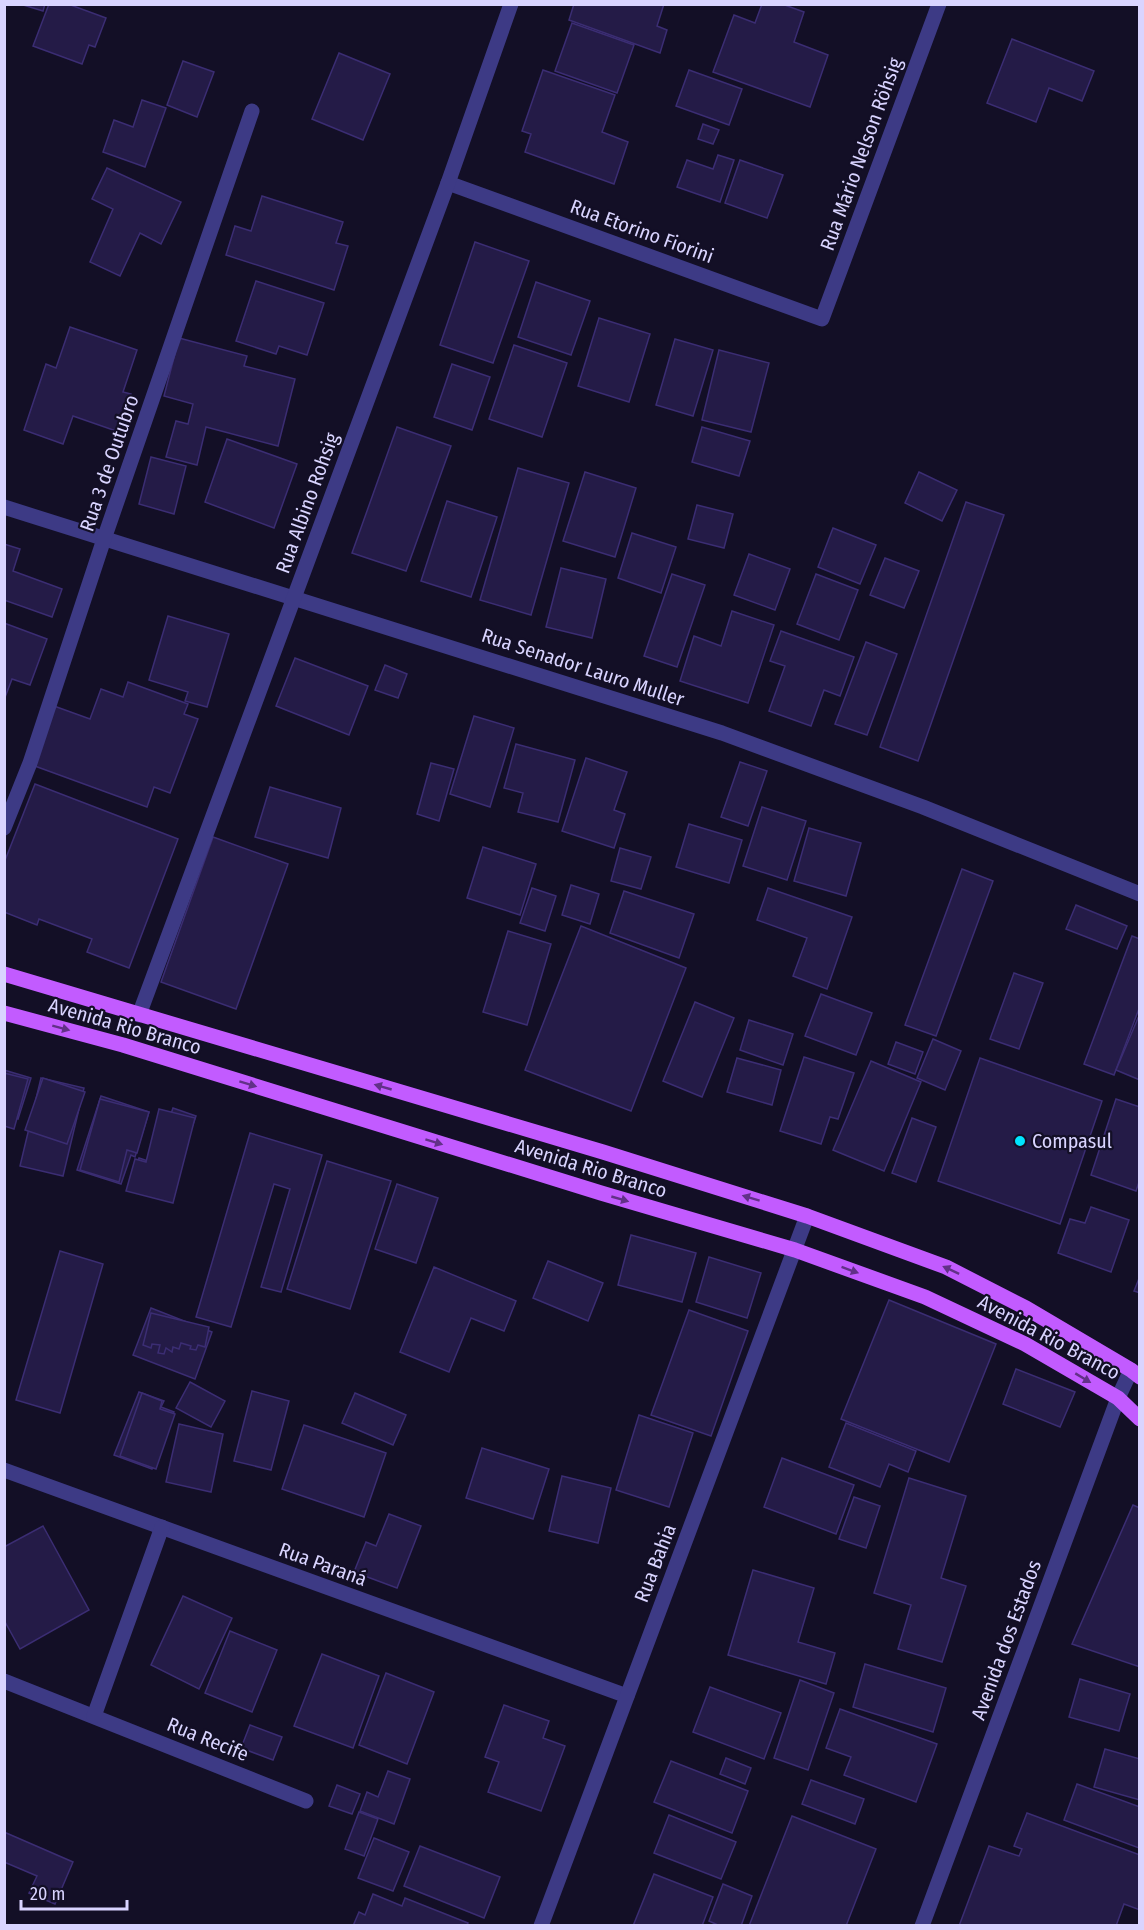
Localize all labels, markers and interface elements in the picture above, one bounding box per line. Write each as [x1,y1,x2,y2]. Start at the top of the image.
street label: Rua Mário Nelson Röhsig [815,54,907,254]
street label: Rua Etorino Fiorini [567,194,717,268]
street label: Rua 3 de Outubro [74,392,144,534]
street label: Rua Albino Rohsig [270,429,344,577]
street label: Rua Senador Lauro Muller [479,623,687,711]
street label: Avenida Rio Branco [46,993,204,1059]
one-way arrow [52,1024,70,1034]
one-way arrow [239,1080,257,1089]
one-way arrow [374,1082,392,1091]
place label: Compasul [1032,1129,1112,1153]
street label: Avenida Rio Branco [512,1133,670,1203]
marker: Compasul [1013,1134,1027,1148]
one-way arrow [425,1138,443,1147]
one-way arrow [742,1193,760,1202]
one-way arrow [612,1195,630,1204]
one-way arrow [841,1265,859,1275]
one-way arrow [943,1266,960,1275]
street label: Avenida Rio Branco [974,1289,1124,1385]
one-way arrow [1075,1373,1092,1383]
street label: Rua Bahia [629,1520,681,1606]
street label: Rua Paraná [276,1537,370,1591]
street label: Avenida dos Estados [966,1557,1046,1723]
street label: Rua Recife [164,1712,252,1766]
scale bar [21,1873,128,1911]
text: 20 m [30,1883,65,1905]

